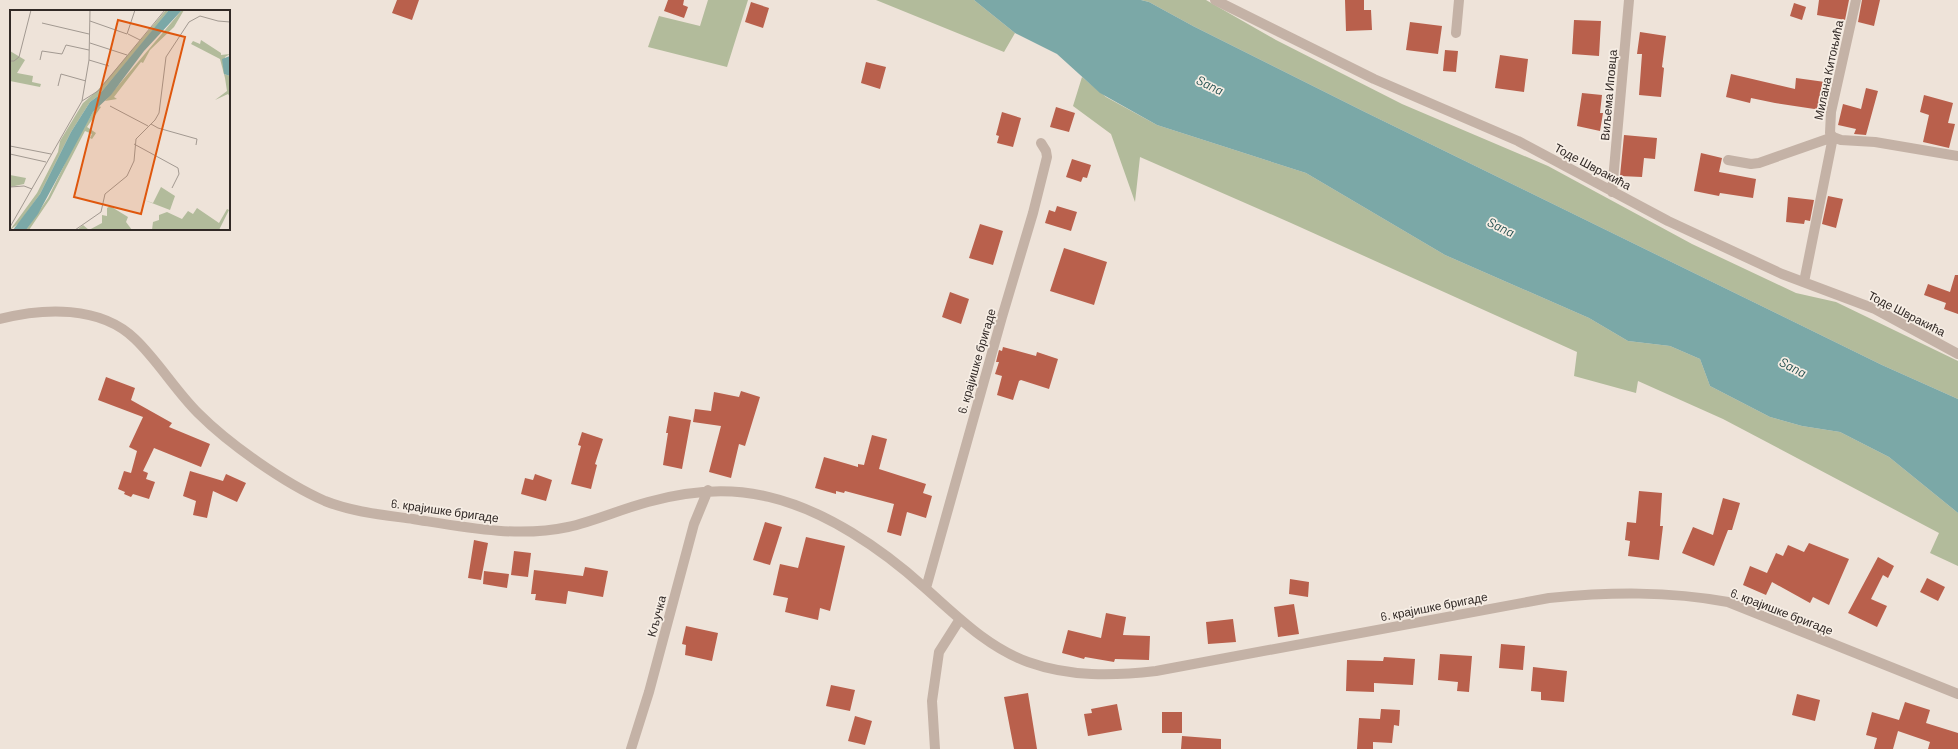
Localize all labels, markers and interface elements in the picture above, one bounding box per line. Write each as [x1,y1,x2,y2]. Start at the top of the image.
inset map [10,10,230,230]
street label: Милана Китоњића [1811,19,1845,121]
street label: Виљема Иповца [1597,49,1620,141]
water label: Sana [1194,72,1226,98]
street label: Тоде Швракића [1552,140,1634,193]
water label: Sana [1485,214,1517,240]
street label: Тоде Швракића [1866,287,1948,340]
street label: 6. крајишке бригаде [954,307,999,415]
water label: Sana [1777,354,1809,381]
street label: 6. крајишке бригаде [390,496,500,526]
street label: 6. крајишке бригаде [1728,585,1836,638]
street label: 6. крајишке бригаде [1379,589,1489,624]
street label: Кључка [644,593,669,639]

